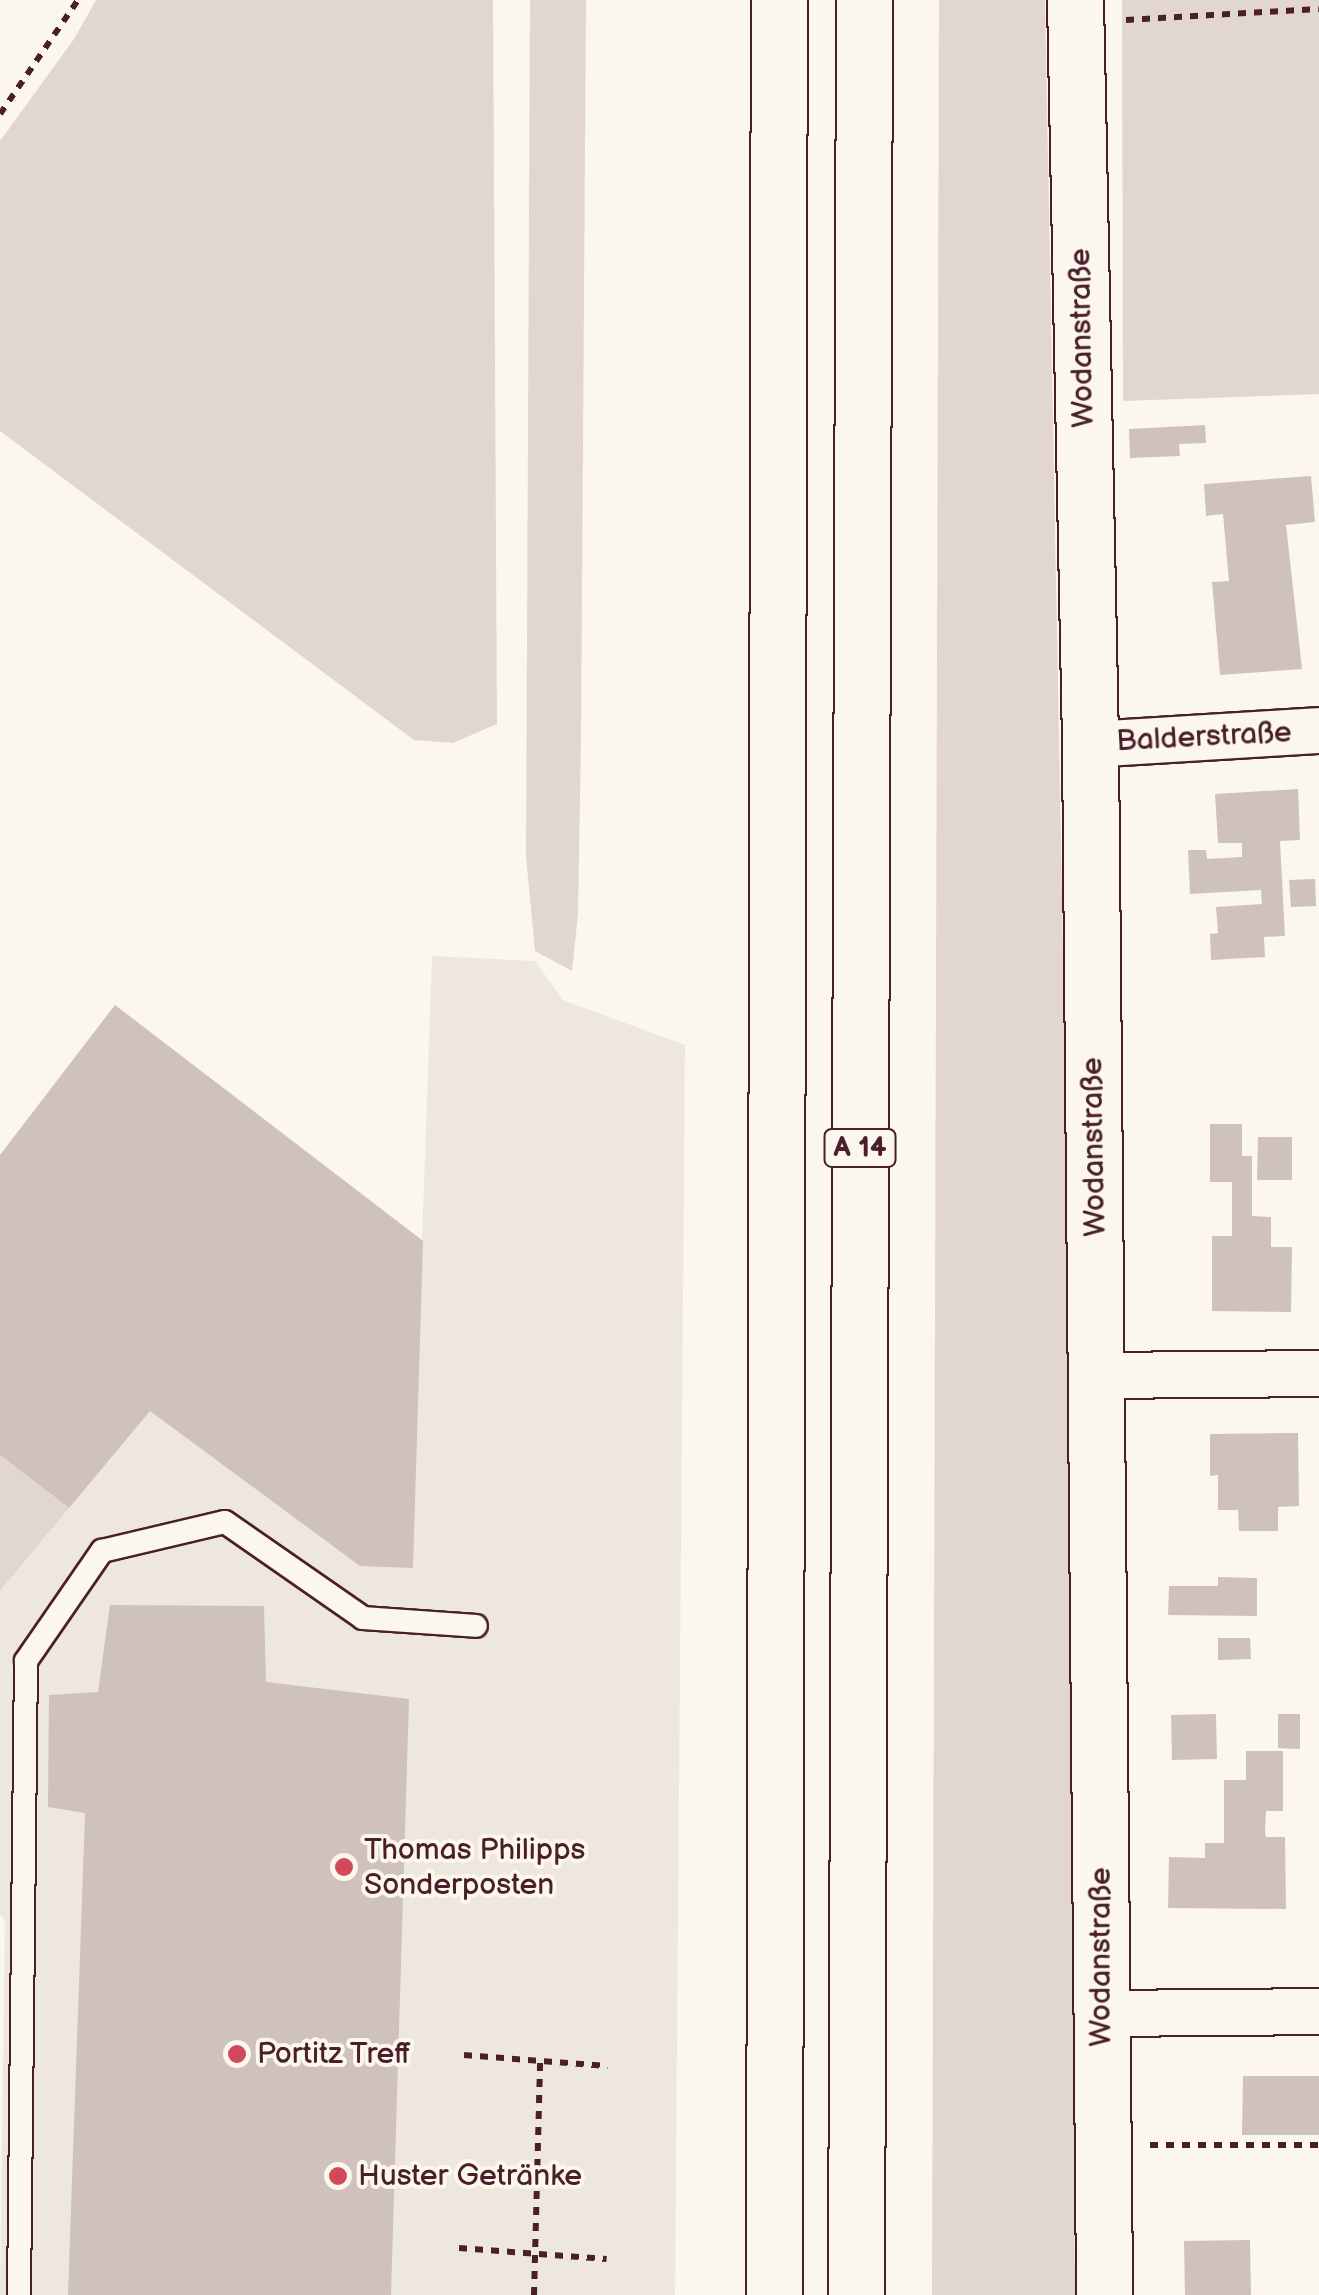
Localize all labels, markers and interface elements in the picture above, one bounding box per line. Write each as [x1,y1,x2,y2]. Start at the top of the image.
street label: Wodanstraße [1062,248,1102,428]
street label: Balderstraße [1115,714,1293,760]
street label: Wodanstraße [1074,1057,1114,1237]
road number: A 14 [822,1125,898,1171]
place label: Thomas Philipps Sonderposten [364,1832,585,1902]
marker: Thomas Philipps Sonderposten [333,1856,355,1878]
street label: Wodanstraße [1083,1867,1119,2047]
place label: Portitz Treff [257,2036,412,2072]
marker: Portitz Treff [226,2043,248,2065]
place label: Huster Getränke [358,2158,582,2194]
marker: Huster Getränke [327,2165,349,2187]

